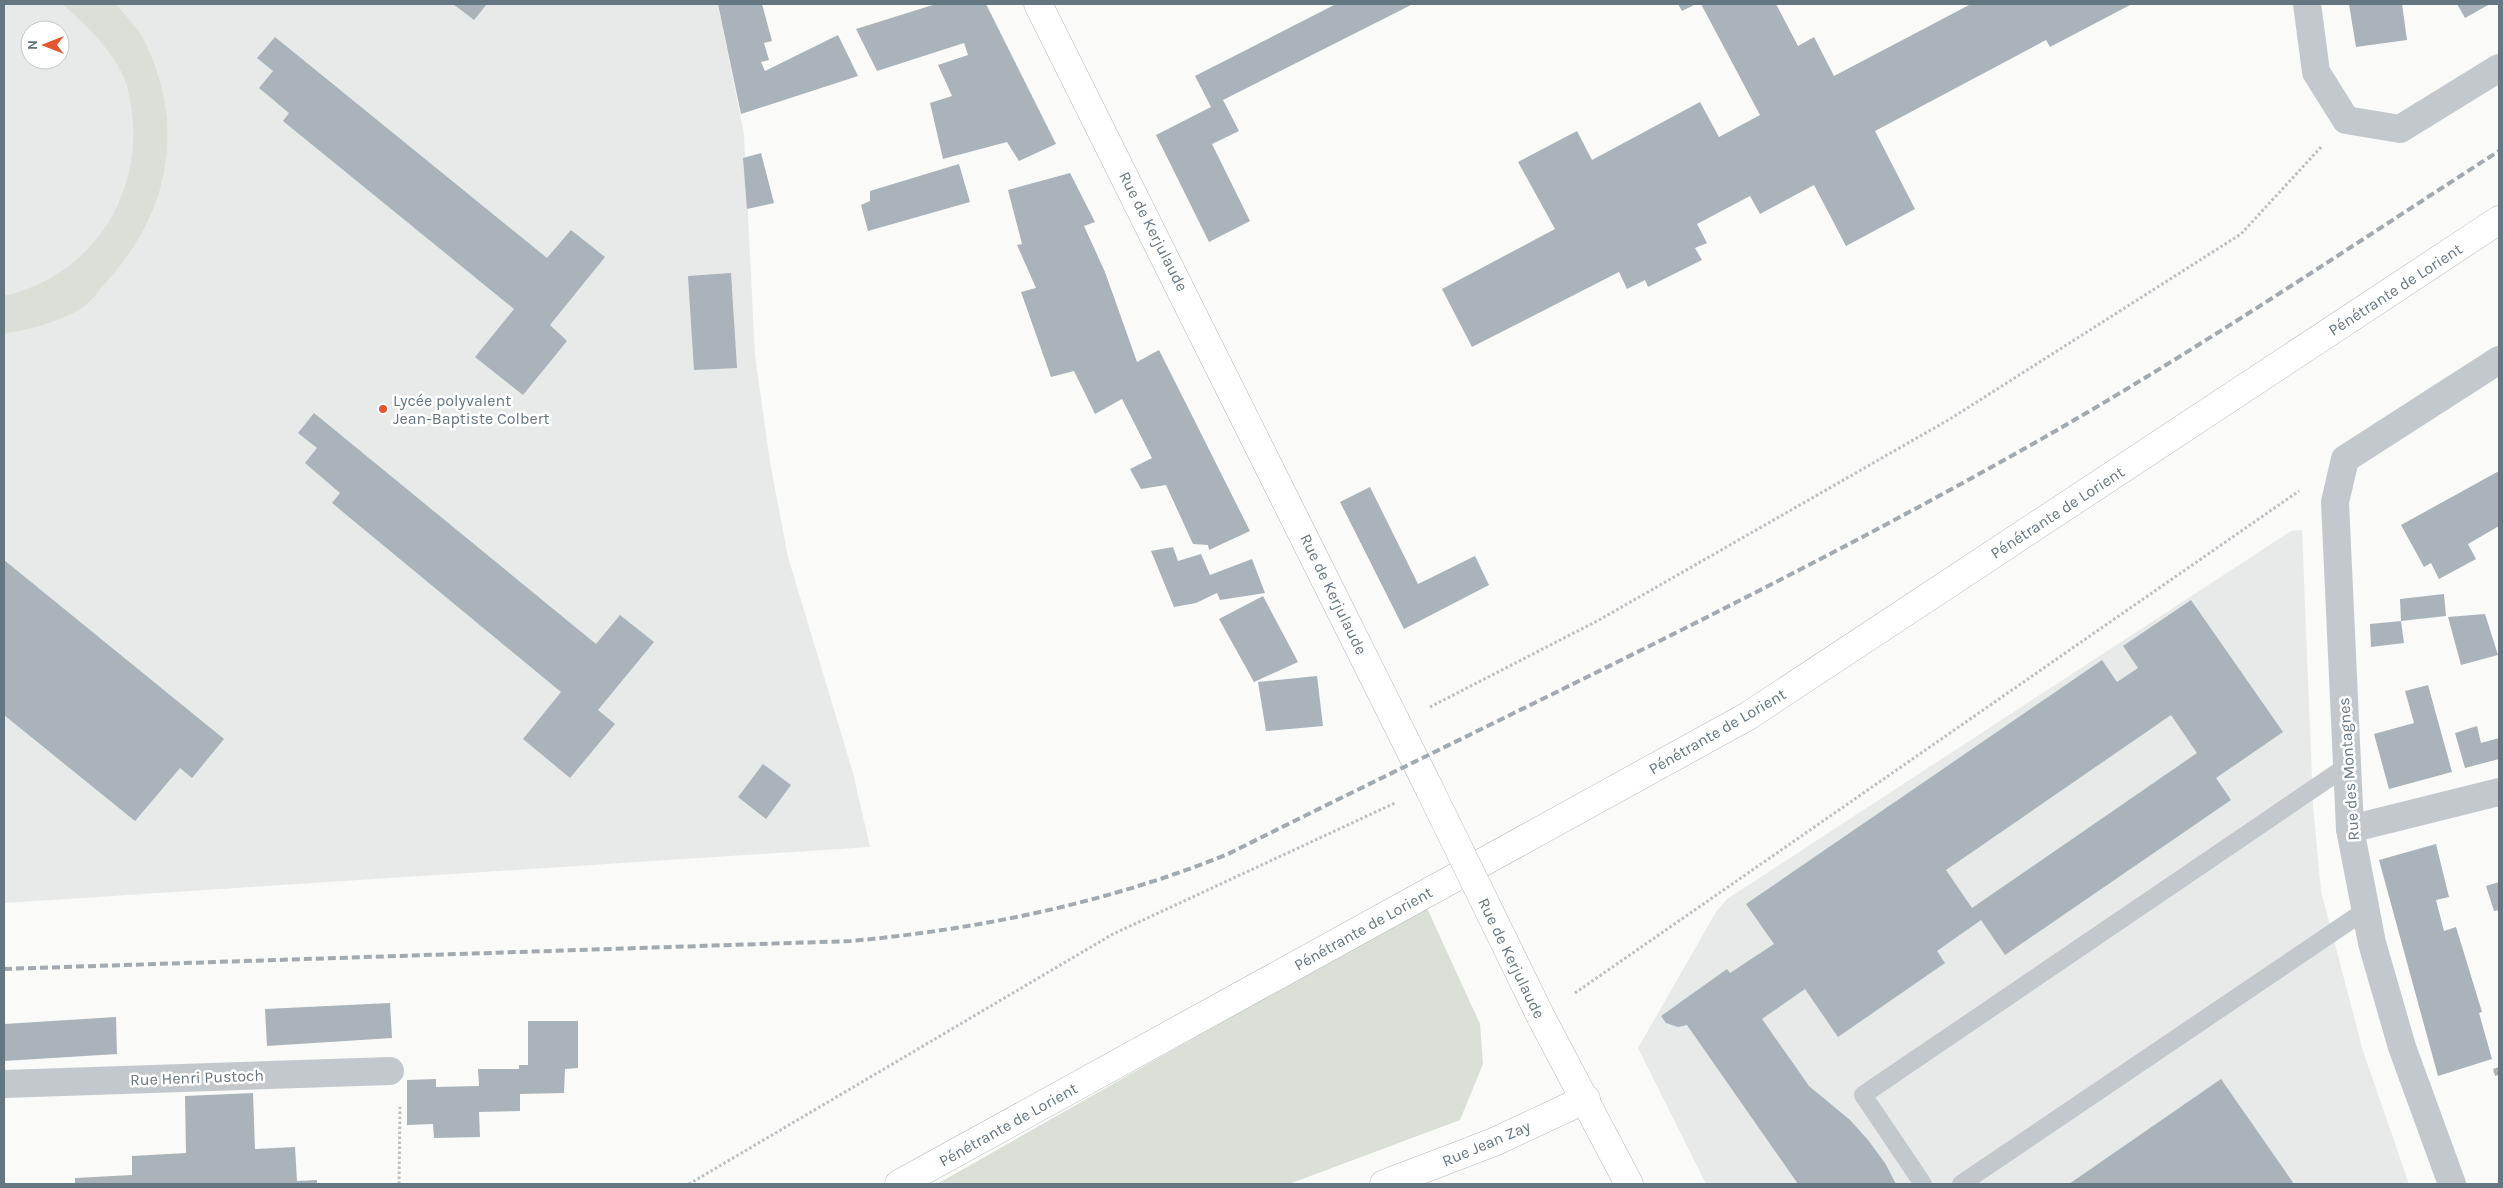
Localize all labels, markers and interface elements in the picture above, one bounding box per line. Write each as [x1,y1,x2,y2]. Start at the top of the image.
north arrow [20,20,70,70]
text: N [24,40,41,50]
street label: Rue de Kerjulaude [1115,168,1192,294]
street label: Pénétrante de Lorient [2325,239,2466,340]
place label: Lycée polyvalent Jean-Baptiste Colbert [393,391,550,428]
marker: Lycée polyvalent Jean-Baptiste Colbert [377,403,389,415]
street label: Pénétrante de Lorient [1987,462,2128,563]
street label: Rue de Kerjulaude [1296,531,1371,658]
street label: Pénétrante de Lorient [1645,684,1789,779]
street label: Rue des Montagnes [2334,697,2363,841]
street label: Pénétrante de Lorient [1291,882,1436,974]
street label: Rue de Kerjulaude [1474,895,1549,1022]
street label: Rue Henri Pustoch [130,1066,264,1089]
street label: Pénétrante de Lorient [936,1078,1081,1170]
street label: Rue Jean Zay [1439,1116,1534,1171]

